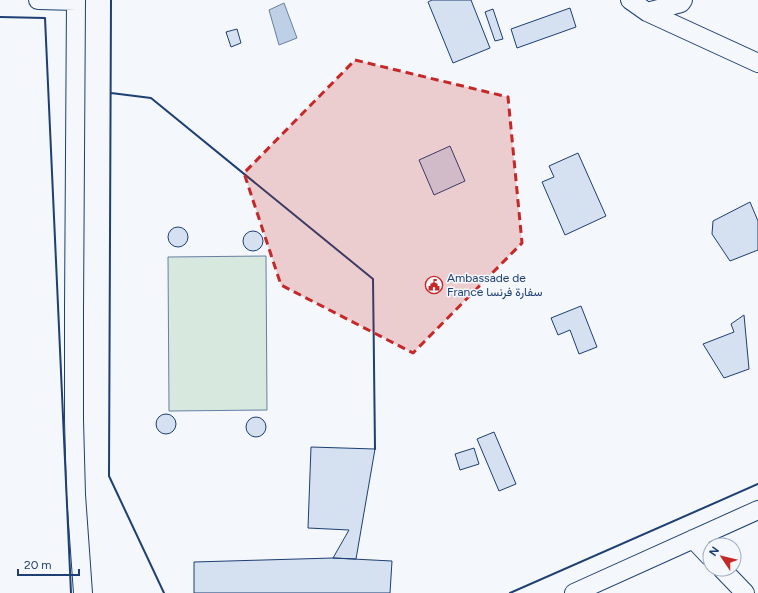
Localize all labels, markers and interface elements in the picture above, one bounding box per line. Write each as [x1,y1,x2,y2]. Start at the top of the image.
place label: Ambassade de France سفارة فرنسا [447,271,543,300]
public building icon: Ambassade de France سفارة فرنسا [424,275,444,295]
north arrow [702,537,742,577]
text: N [706,544,722,559]
scale bar [18,551,79,577]
text: 20 m [24,558,52,572]

